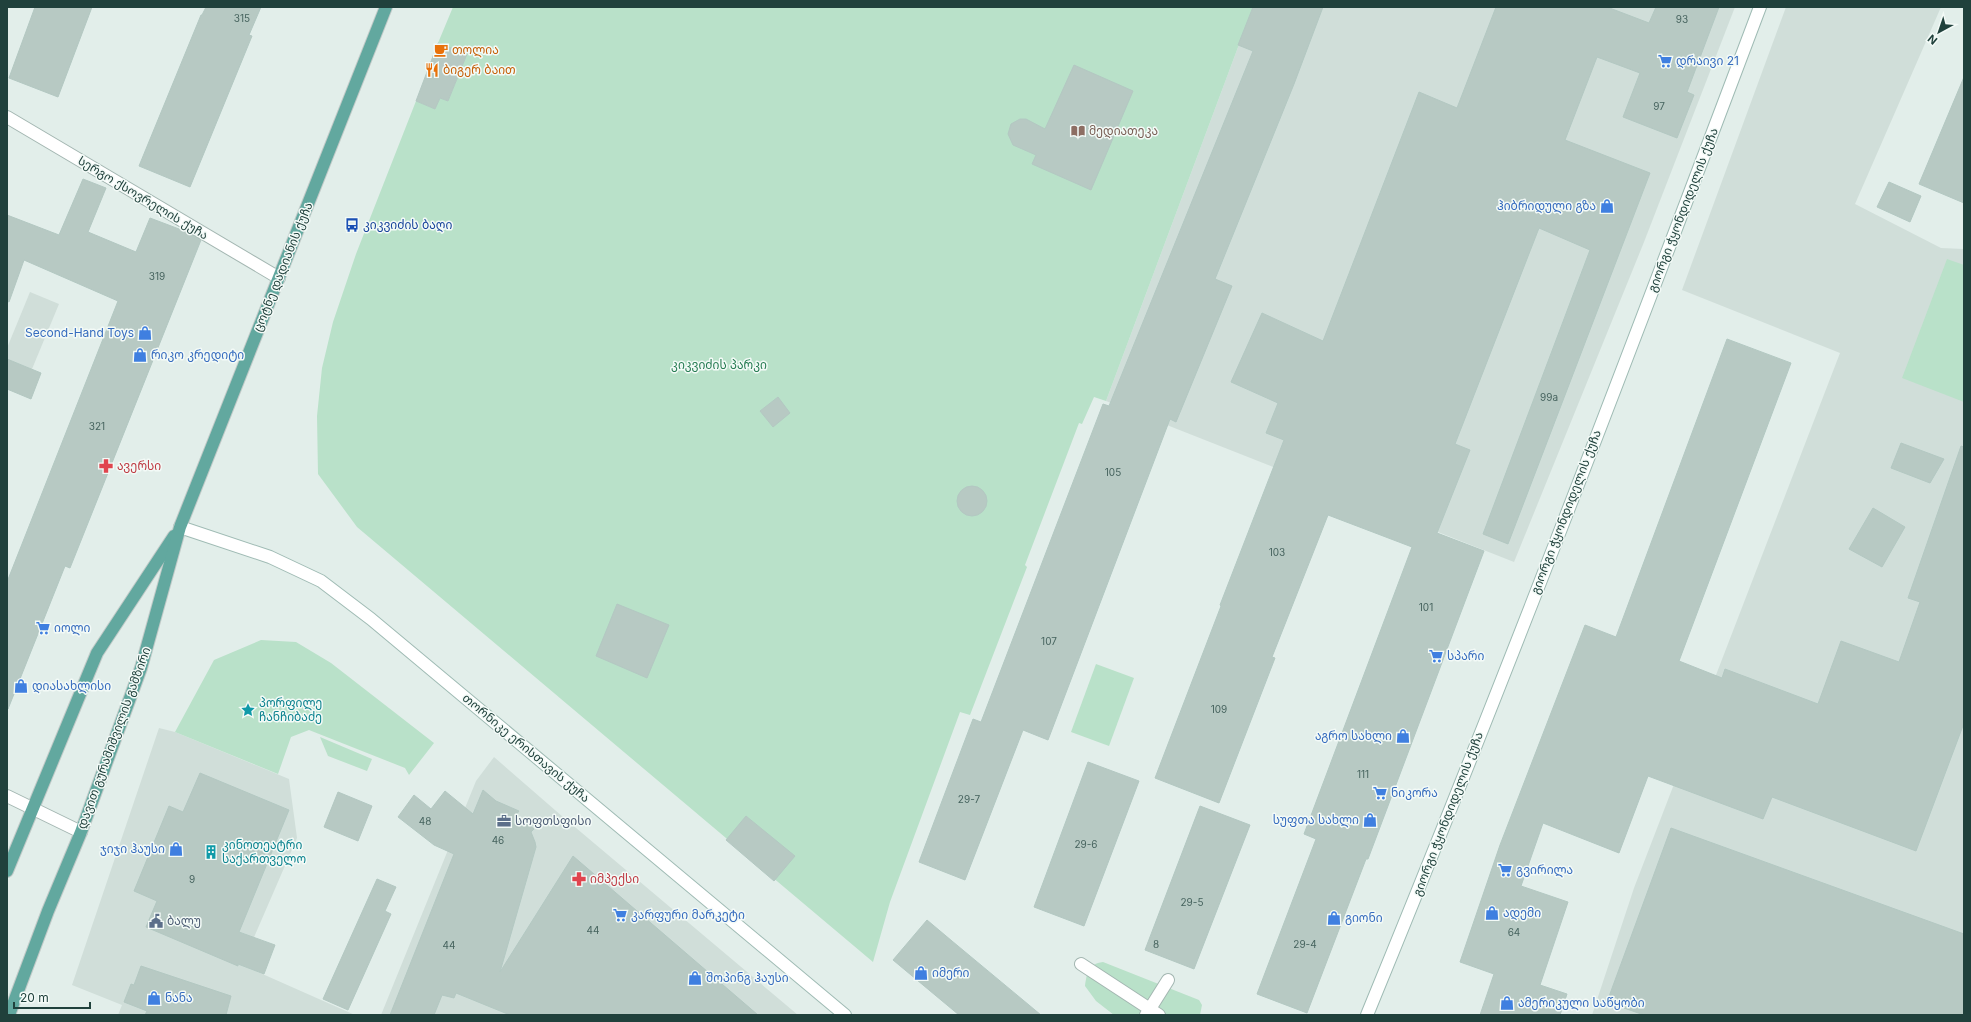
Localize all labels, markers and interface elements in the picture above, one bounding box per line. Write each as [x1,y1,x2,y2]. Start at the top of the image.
house number: 315 [234,12,250,24]
north arrow [1919,12,1959,52]
house number: 93 [1676,13,1688,25]
text: N [1925,32,1940,48]
cafe icon: თოლია [433,42,449,58]
place label: თოლია [452,42,499,58]
supermarket icon: დრაივი 21 [1657,53,1673,69]
place label: დრაივი 21 [1676,53,1739,69]
restaurant icon: ბიგერ ბაით [424,62,440,78]
place label: ბიგერ ბაით [443,62,516,77]
house number: 97 [1653,100,1665,112]
library icon: მედიათეკა [1070,123,1086,139]
place label: მედიათეკა [1089,123,1158,139]
street label: გიორგი ჭყონდიდელის ქუჩა [1644,126,1722,294]
street label: სერგო ქსოვრელის ქუჩა [75,153,211,243]
place label: ჰიბრიდული გზა [1497,198,1596,214]
shop icon: ჰიბრიდული გზა [1599,198,1615,214]
street label: ცოტნე დადიანის ქუჩა [250,200,316,334]
bus stop icon: კიკვიძის ბაღი [344,217,360,233]
place label: კიკვიძის ბაღი [363,217,453,233]
house number: 319 [149,270,165,282]
place label: Second-Hand Toys [25,325,134,340]
shop icon: Second-Hand Toys [137,325,153,341]
shop icon: რიკო კრედიტი [132,347,148,363]
place label: რიკო კრედიტი [151,347,244,363]
park label: კიკვიძის პარკი [671,357,767,372]
house number: 99a [1540,391,1558,403]
house number: 321 [89,420,105,432]
street label: გიორგი ჭყონდიდელის ქუჩა [1527,428,1605,596]
pharmacy icon: ავერსი [98,458,114,474]
place label: ავერსი [117,458,161,473]
house number: 105 [1105,466,1121,478]
house number: 103 [1269,546,1285,558]
house number: 101 [1419,601,1433,613]
supermarket icon: იოლი [35,620,51,636]
place label: იოლი [54,620,91,636]
house number: 107 [1041,635,1057,647]
street label: დავით გურამიშვილის გამზირი [74,645,154,831]
supermarket icon: სპარი [1428,648,1444,664]
place label: სპარი [1447,648,1484,663]
shop icon: დიასახლისი [13,678,29,694]
place label: დიასახლისი [32,678,111,694]
street label: თორნიკე ერისთავის ქუჩა [460,690,593,805]
place label: პორფილე ჩანჩიბაძე [259,695,322,724]
place icon: პორფილე ჩანჩიბაძე [240,702,256,718]
house number: 109 [1211,703,1227,715]
place label: აგრო სახლი [1315,728,1392,744]
shop icon: აგრო სახლი [1395,728,1411,744]
street label: გიორგი ჭყონდიდელის ქუჩა [1409,730,1487,898]
house number: 111 [1357,768,1369,780]
supermarket icon: ნიკორა [1372,785,1388,801]
place label: ნიკორა [1391,785,1438,800]
house number: 29-7 [958,793,981,805]
place label: სუფთა სახლი [1273,812,1359,828]
shop icon: სუფთა სახლი [1362,812,1378,828]
office icon: სოფთსფისი [496,813,512,829]
place label: სოფთსფისი [515,813,592,828]
house number: 48 [419,815,431,827]
house number: 46 [492,834,504,846]
place label: კინოთეატრი საქართველო [222,837,306,867]
house number: 29-6 [1074,838,1098,850]
place label: ჯიჯი ჰაუსი [100,841,165,856]
shop icon: ჯიჯი ჰაუსი [168,841,184,857]
building icon: კინოთეატრი საქართველო [203,844,219,860]
supermarket icon: გვირილა [1497,862,1513,878]
place label: გვირილა [1516,862,1573,878]
pharmacy icon: იმპექსი [571,871,587,887]
place label: იმპექსი [590,871,639,886]
house number: 9 [189,873,195,885]
house number: 29-5 [1181,896,1203,908]
shop icon: ადემი [1484,905,1500,921]
place label: ადემი [1503,905,1541,921]
supermarket icon: კარფური მარკეტი [612,907,628,923]
place label: კარფური მარკეტი [631,907,745,922]
shop icon: გიონი [1326,910,1342,926]
place label: გიონი [1345,910,1383,925]
public building icon: ბალუ [148,913,164,929]
place label: ბალუ [167,913,201,929]
house number: 44 [587,924,599,936]
house number: 64 [1508,926,1520,938]
house number: 8 [1153,938,1159,950]
house number: 29-4 [1293,938,1317,950]
house number: 44 [443,939,455,951]
shop icon: იმერი [913,965,929,981]
place label: იმერი [932,965,970,980]
shop icon: შოპინგ ჰაუსი [687,970,703,986]
place label: შოპინგ ჰაუსი [706,970,789,985]
scale bar [14,984,90,1010]
text: 20 m [20,990,49,1005]
shop icon: ნანა [146,990,162,1006]
place label: ნანა [165,990,193,1005]
shop icon: ამერიკული საწყობი [1499,995,1515,1011]
place label: ამერიკული საწყობი [1518,995,1645,1011]

